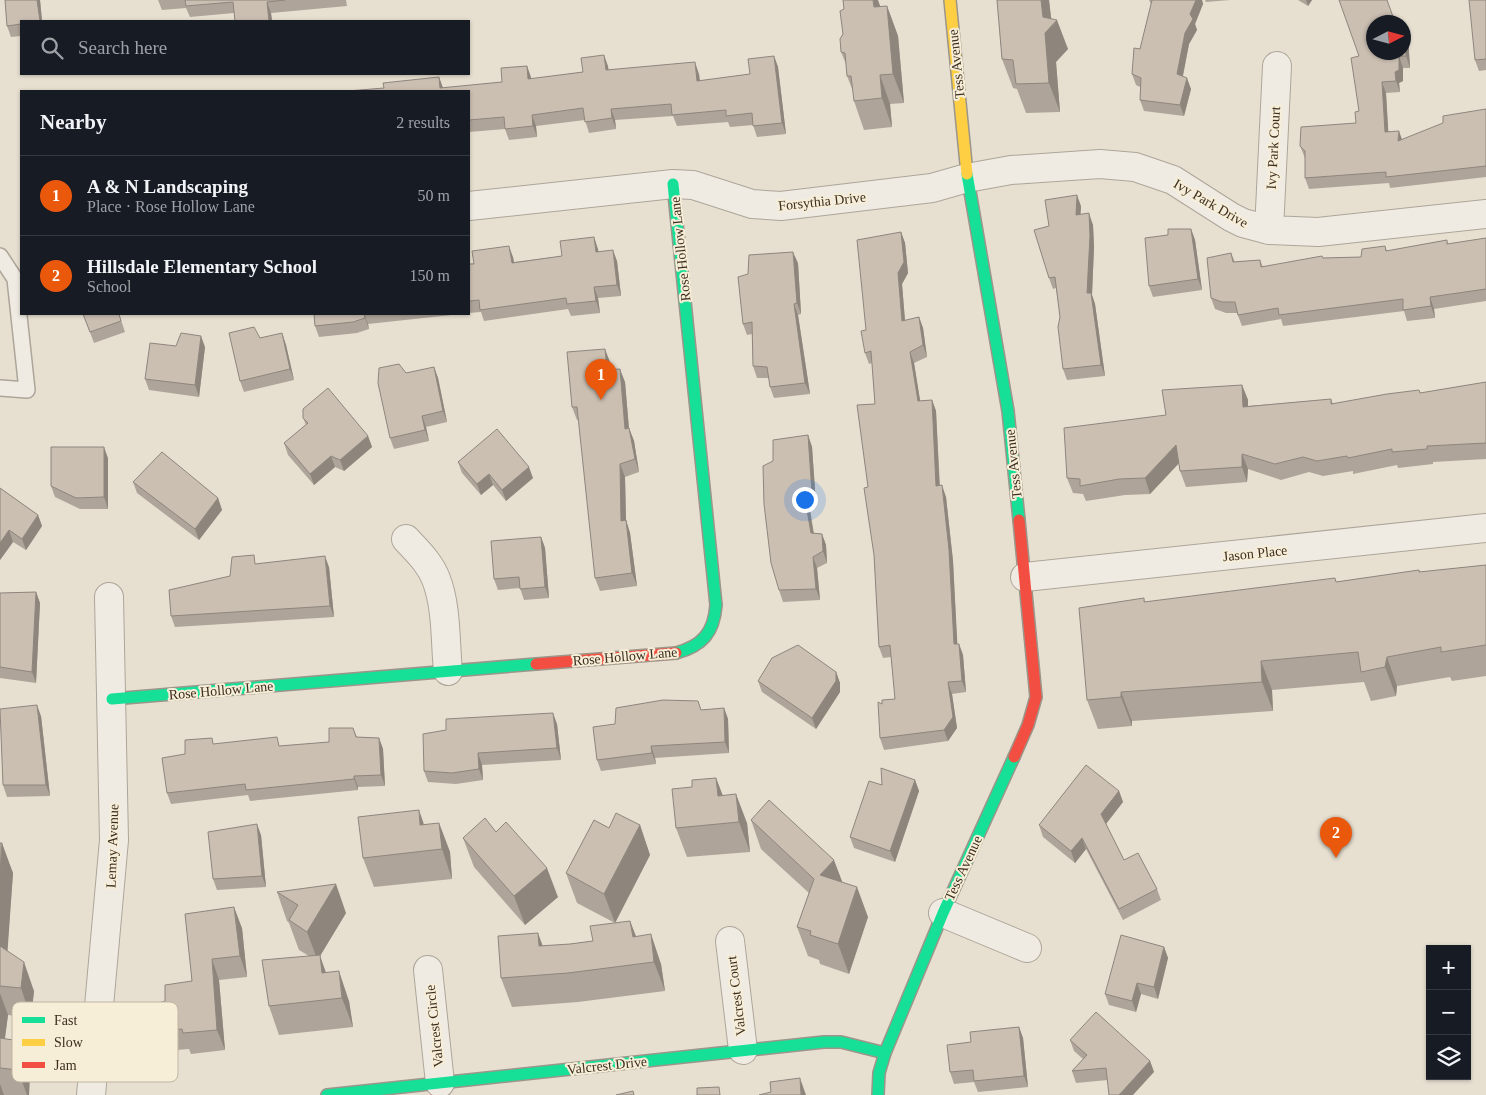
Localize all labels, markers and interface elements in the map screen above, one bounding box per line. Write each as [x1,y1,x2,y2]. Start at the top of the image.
north arrow [1366,15,1411,60]
search box [20,20,470,75]
street label: Tess Avenue [945,28,968,100]
icon: search [38,34,66,62]
text: Search here [78,37,167,58]
street label: Ivy Park Court [1264,106,1283,190]
text: Nearby [40,110,107,134]
text: 2 results [396,114,450,131]
text: A & N Landscaping [87,176,248,197]
street label: Ivy Park Drive [1171,176,1251,231]
text: 1 [52,187,60,204]
text: 50 m [418,187,450,204]
street label: Forsythia Drive [777,189,867,214]
street label: Rose Hollow Lane [668,196,693,302]
text: Place · Rose Hollow Lane [87,198,255,215]
text: Hillsdale Elementary School [87,256,317,277]
text: 2 [52,267,60,284]
text: 150 m [410,267,450,284]
text: School [87,278,131,295]
pin: 1 [585,359,617,400]
street label: Tess Avenue [1002,428,1025,500]
your location [792,487,818,513]
street label: Jason Place [1222,543,1288,564]
street label: Rose Hollow Lane [572,644,678,669]
street label: Rose Hollow Lane [168,678,274,703]
street label: Lemay Avenue [104,804,121,888]
pin: 2 [1320,817,1352,858]
street label: Tess Avenue [942,833,985,903]
map controls [1426,945,1471,1080]
button: + [1426,945,1471,990]
street label: Valcrest Court [724,955,749,1037]
street label: Valcrest Circle [423,984,446,1068]
button: − [1426,990,1471,1035]
legend [12,1002,178,1082]
text: Fast [54,1013,77,1028]
text: Slow [54,1035,84,1050]
button: layers [1426,1035,1471,1080]
street label: Valcrest Drive [566,1054,648,1077]
text: Jam [54,1058,77,1073]

